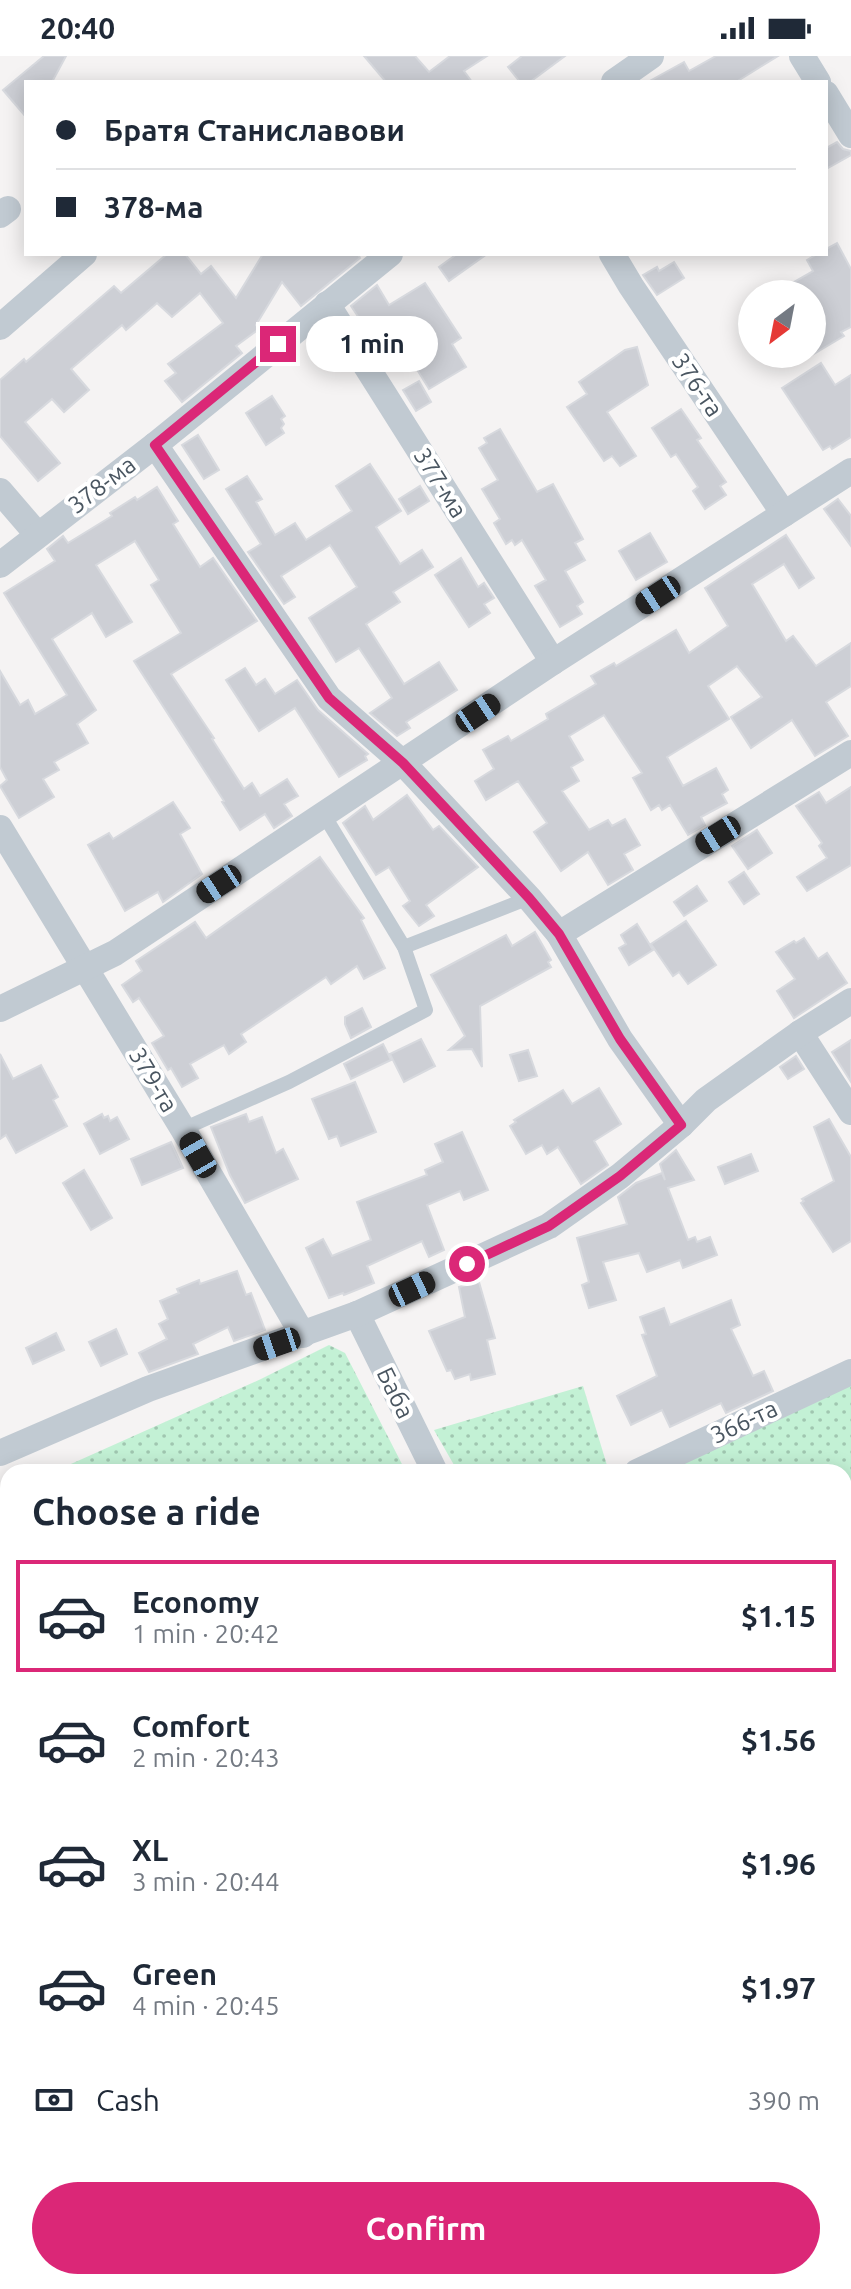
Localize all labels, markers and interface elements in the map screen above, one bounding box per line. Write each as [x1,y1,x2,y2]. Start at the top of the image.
text: 20:40 [40,11,115,45]
text: Братя Станиславови [104,113,405,147]
text: 378-ма [104,190,203,224]
north arrow [738,280,826,368]
map controls [738,280,826,368]
callout: 1 min [306,316,438,372]
route end [260,326,296,362]
text: 1 min [339,329,405,358]
street label: 376-та [666,348,728,422]
street label: 377-ма [408,443,472,523]
street label: 378-ма [63,451,141,519]
car [631,572,685,618]
car [451,690,505,736]
car [691,812,745,858]
car [192,861,246,907]
street label: 379-та [124,1043,183,1117]
car [176,1128,220,1182]
route start [449,1246,485,1282]
car [385,1268,439,1310]
car [250,1325,304,1363]
street label: Баба [372,1363,419,1423]
street label: 366-та [706,1394,781,1449]
text: Choose a ride [32,1491,261,1532]
icon: car [36,1580,108,1652]
text: Economy [132,1585,259,1619]
text: $1.15 [741,1599,816,1633]
text: 1 min · 20:42 [132,1619,280,1648]
icon: car [36,1704,108,1776]
text: Comfort [132,1709,250,1743]
text: $1.56 [741,1723,816,1757]
text: 2 min · 20:43 [132,1743,280,1772]
icon: car [36,1828,108,1900]
text: XL [132,1833,168,1867]
text: $1.96 [741,1847,816,1881]
text: 3 min · 20:44 [132,1867,280,1896]
icon: car [36,1952,108,2024]
text: Green [132,1957,217,1991]
text: $1.97 [741,1971,816,2005]
text: 4 min · 20:45 [132,1991,280,2020]
icon: cash [32,2078,76,2122]
text: Cash [96,2083,160,2117]
text: 390 m [748,2086,820,2115]
button: Confirm [32,2182,820,2274]

